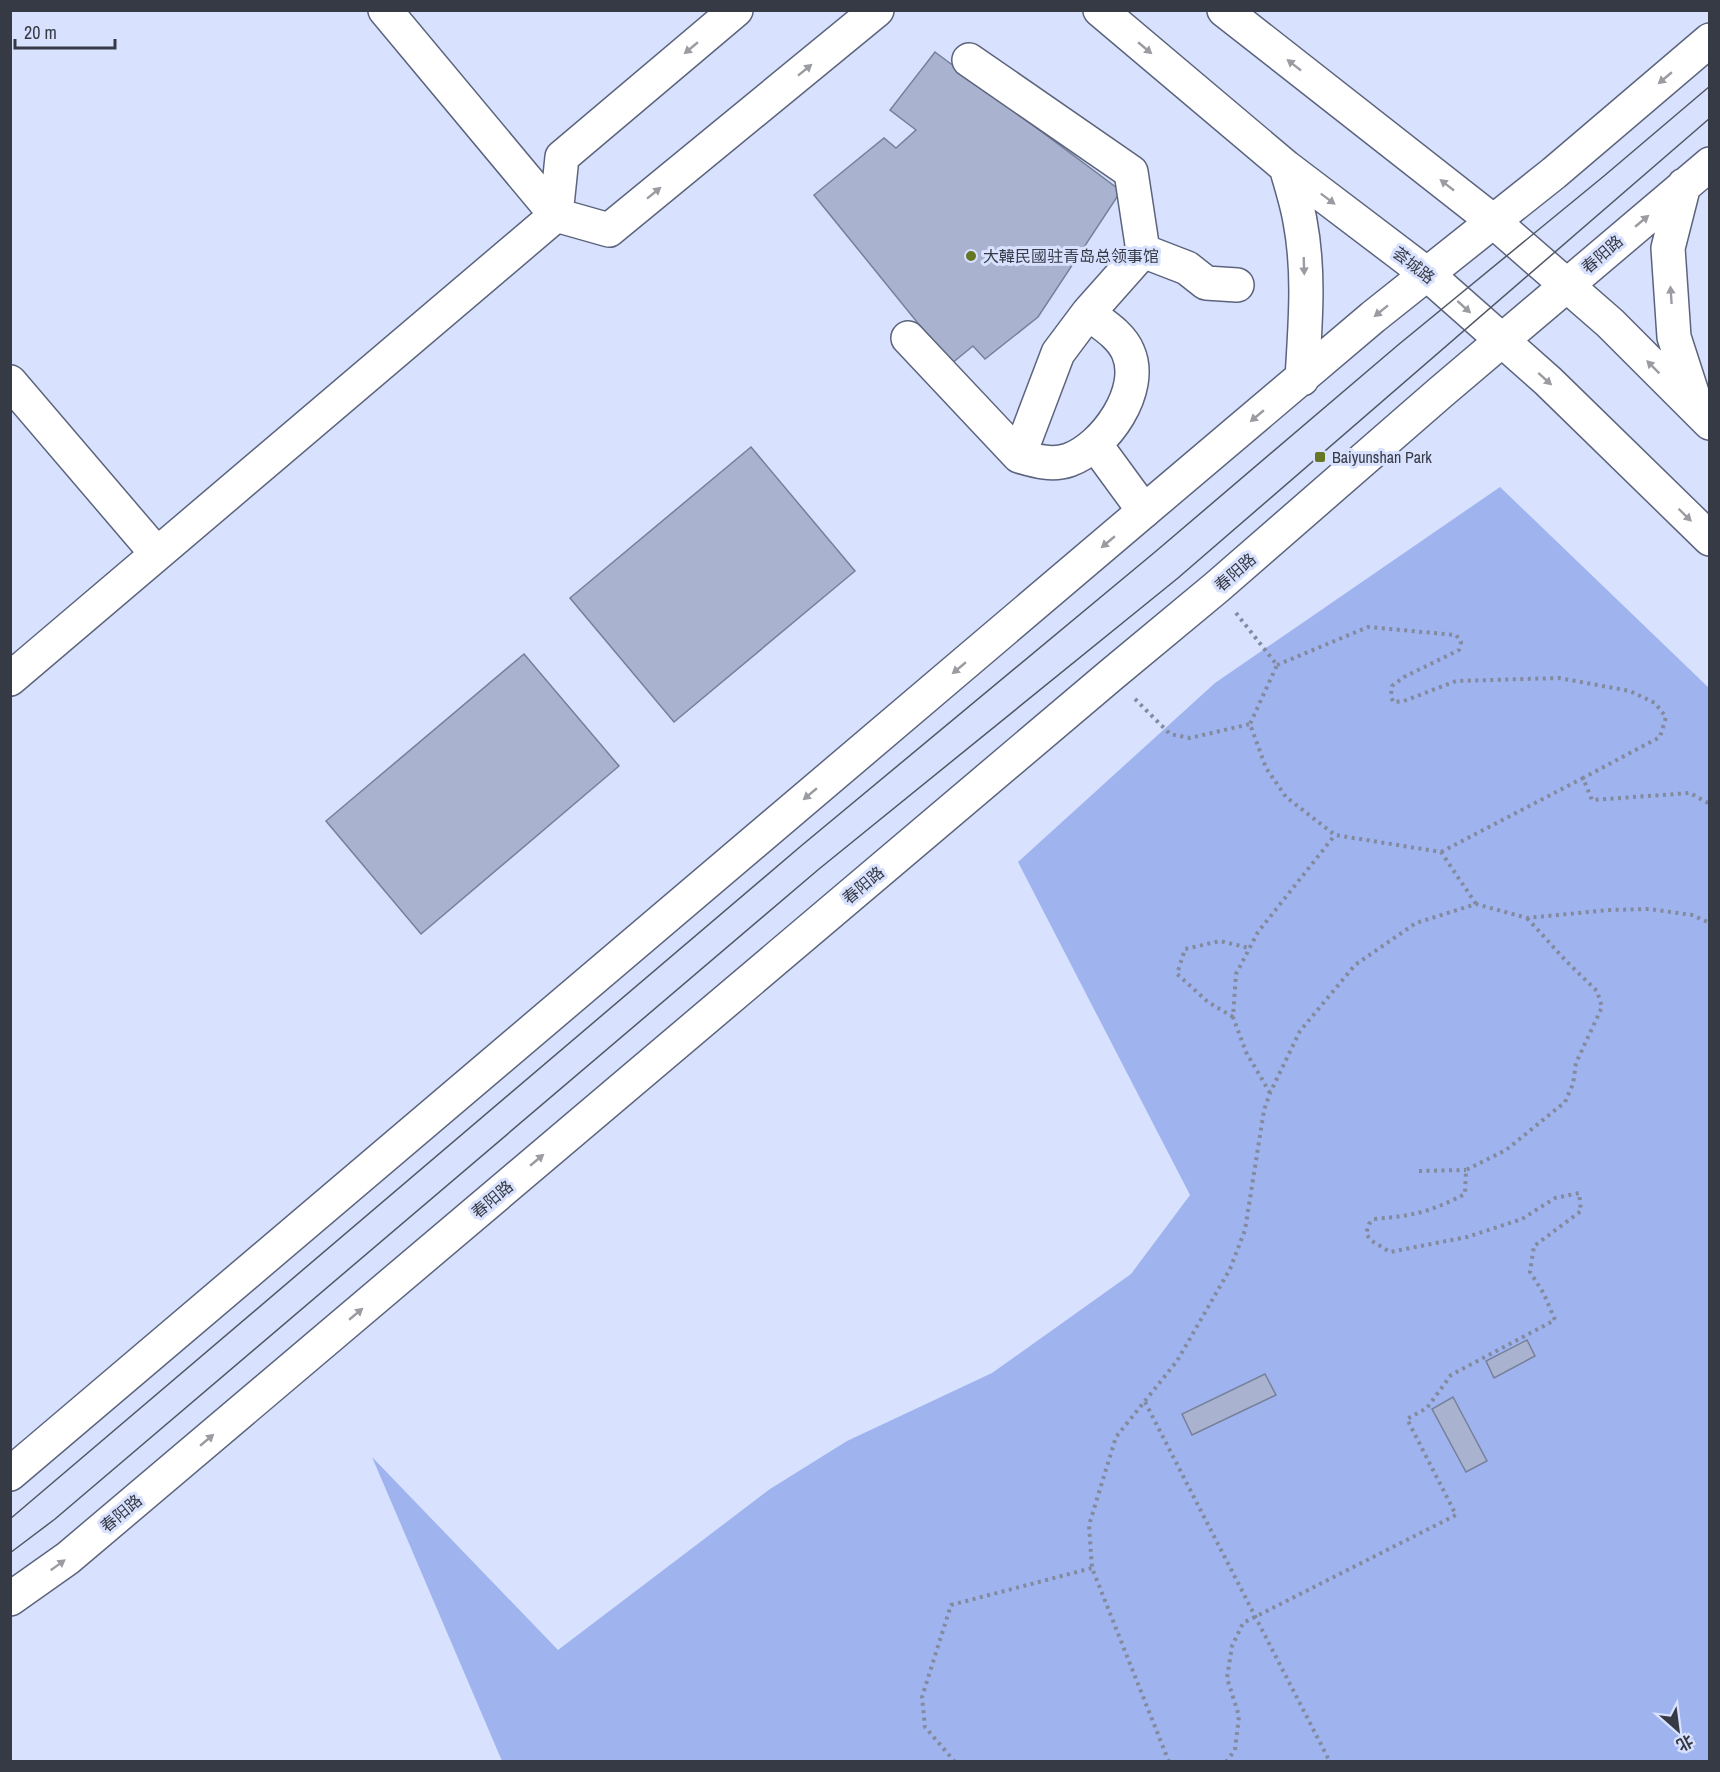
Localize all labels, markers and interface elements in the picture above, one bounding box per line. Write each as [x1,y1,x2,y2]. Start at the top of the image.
scale bar [15,12,116,50]
text: 20 m [24,20,57,45]
one-way arrow [684,41,699,54]
one-way arrow [1137,41,1152,54]
one-way arrow [1286,59,1301,71]
one-way arrow [797,63,813,76]
one-way arrow [1658,71,1673,84]
one-way arrow [1439,179,1455,192]
one-way arrow [646,187,661,200]
one-way arrow [1320,192,1335,204]
one-way arrow [1634,214,1650,227]
street label: 春阳路 [1577,230,1627,278]
street label: 荟城路 [1388,242,1440,288]
place label: 大韓民國驻青岛总领事馆 [983,245,1159,267]
marker: 大韓民國驻青岛总领事馆 [964,249,978,263]
one-way arrow [1299,256,1309,275]
one-way arrow [1666,286,1676,305]
one-way arrow [1456,300,1471,313]
one-way arrow [1374,304,1389,316]
one-way arrow [1647,360,1661,374]
one-way arrow [1538,372,1553,386]
one-way arrow [1249,410,1265,423]
place label: Baiyunshan Park [1332,446,1432,468]
marker: Baiyunshan Park [1313,450,1327,464]
one-way arrow [1677,508,1691,522]
one-way arrow [1100,535,1116,548]
street label: 春阳路 [1210,548,1260,596]
one-way arrow [952,661,967,674]
one-way arrow [803,787,818,800]
street label: 春阳路 [838,861,888,909]
one-way arrow [529,1154,545,1167]
street label: 春阳路 [467,1175,517,1223]
one-way arrow [348,1307,364,1320]
one-way arrow [199,1433,215,1446]
street label: 春阳路 [96,1489,146,1537]
one-way arrow [50,1559,66,1571]
north arrow [1648,1700,1708,1760]
text: 北 [1673,1730,1697,1757]

